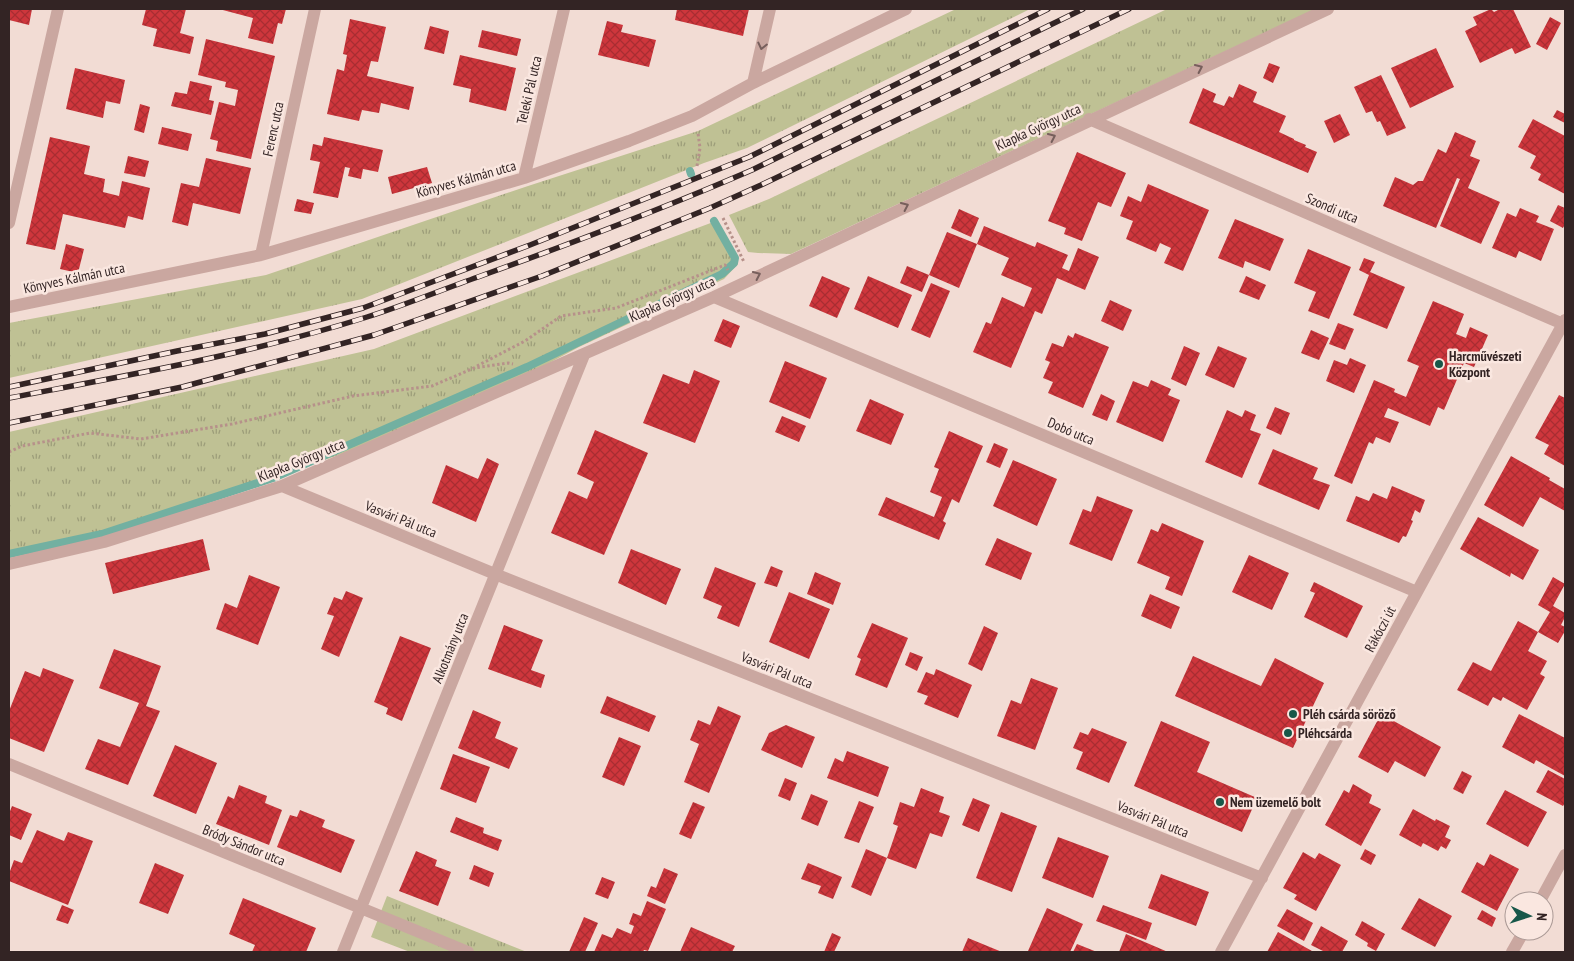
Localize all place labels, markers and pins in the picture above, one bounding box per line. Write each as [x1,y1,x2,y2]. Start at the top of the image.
place label: Harcművészeti Központ [1449,347,1522,381]
marker: Harcművészeti Központ [1433,358,1445,370]
place label: Pléh csárda söröző [1303,705,1396,723]
marker: Pléh csárda söröző [1287,708,1299,720]
place label: Pléhcsárda [1298,724,1352,742]
marker: Pléhcsárda [1282,727,1294,739]
place label: Nem üzemelő bolt [1230,793,1321,811]
marker: Nem üzemelő bolt [1214,796,1226,808]

